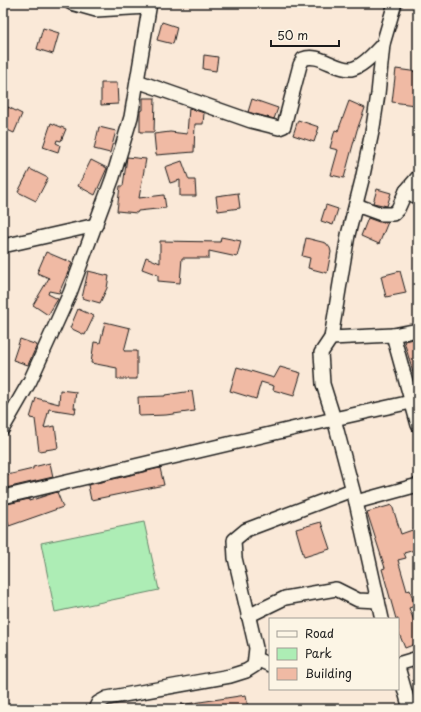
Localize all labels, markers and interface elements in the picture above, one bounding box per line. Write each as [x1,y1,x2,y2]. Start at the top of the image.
scale bar [271,22,339,48]
text: 50 m [277,26,308,44]
legend [269,618,399,690]
text: Road [305,624,334,642]
text: Park [305,644,332,662]
text: Building [305,664,352,682]

